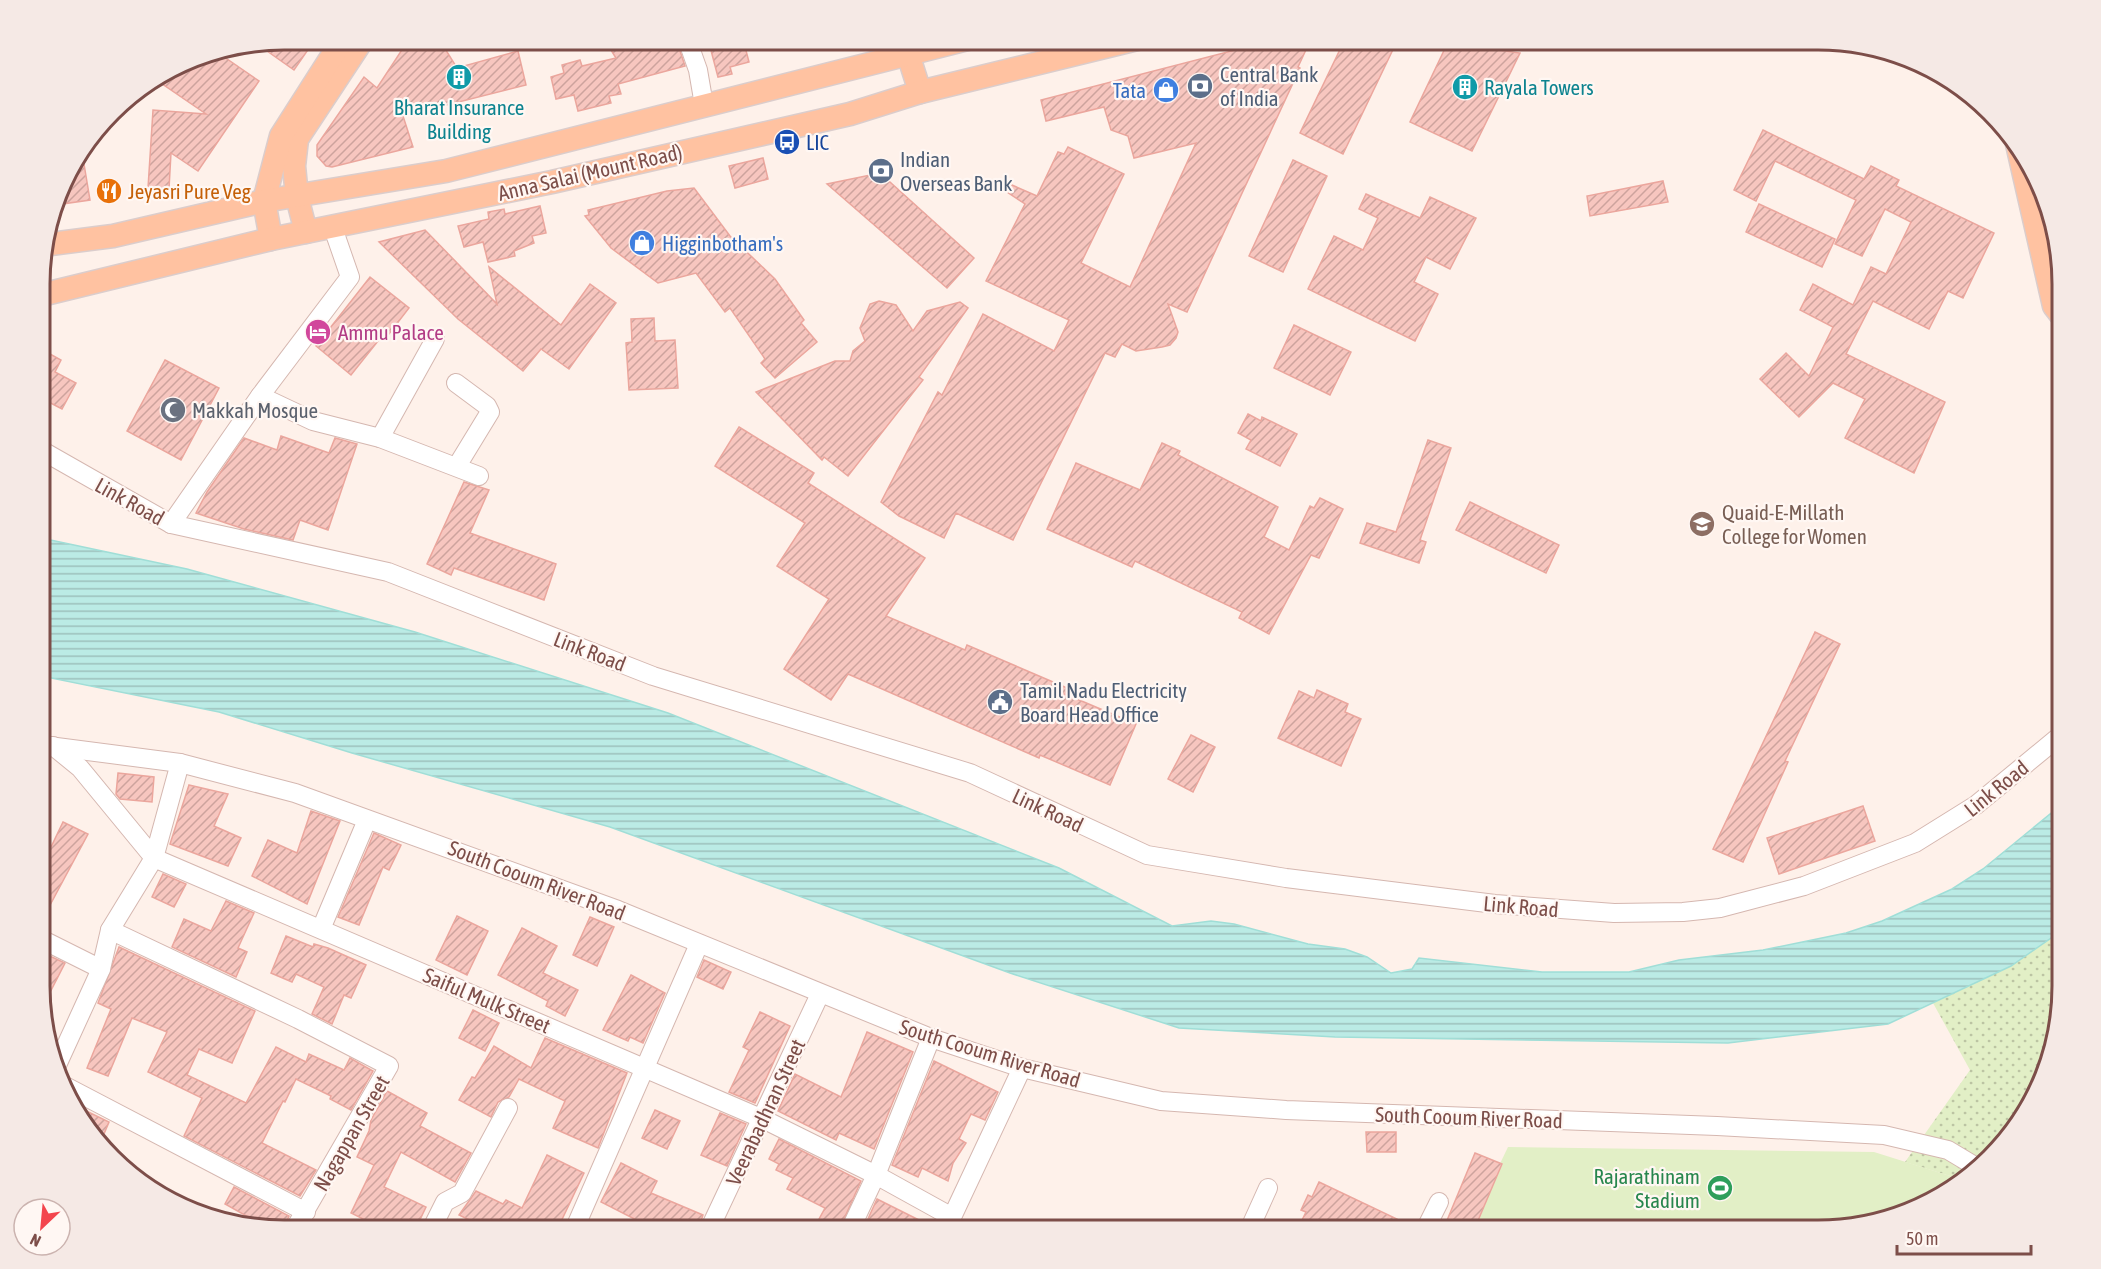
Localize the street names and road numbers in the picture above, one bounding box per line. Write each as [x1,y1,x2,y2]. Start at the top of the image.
street label: Anna Salai (Mount Road) [496,139,684,205]
street label: Link Road [91,472,169,530]
street label: Link Road [551,626,629,676]
street label: Link Road [1959,755,2033,821]
street label: Link Road [1009,783,1087,837]
street label: South Cooum River Road [445,835,629,925]
street label: Link Road [1482,891,1560,921]
street label: Saiful Mulk Street [420,962,554,1038]
street label: South Cooum River Road [897,1014,1083,1092]
street label: Veerabadhran Street [721,1035,809,1189]
street label: Nagappan Street [308,1071,394,1195]
street label: South Cooum River Road [1375,1102,1563,1132]

